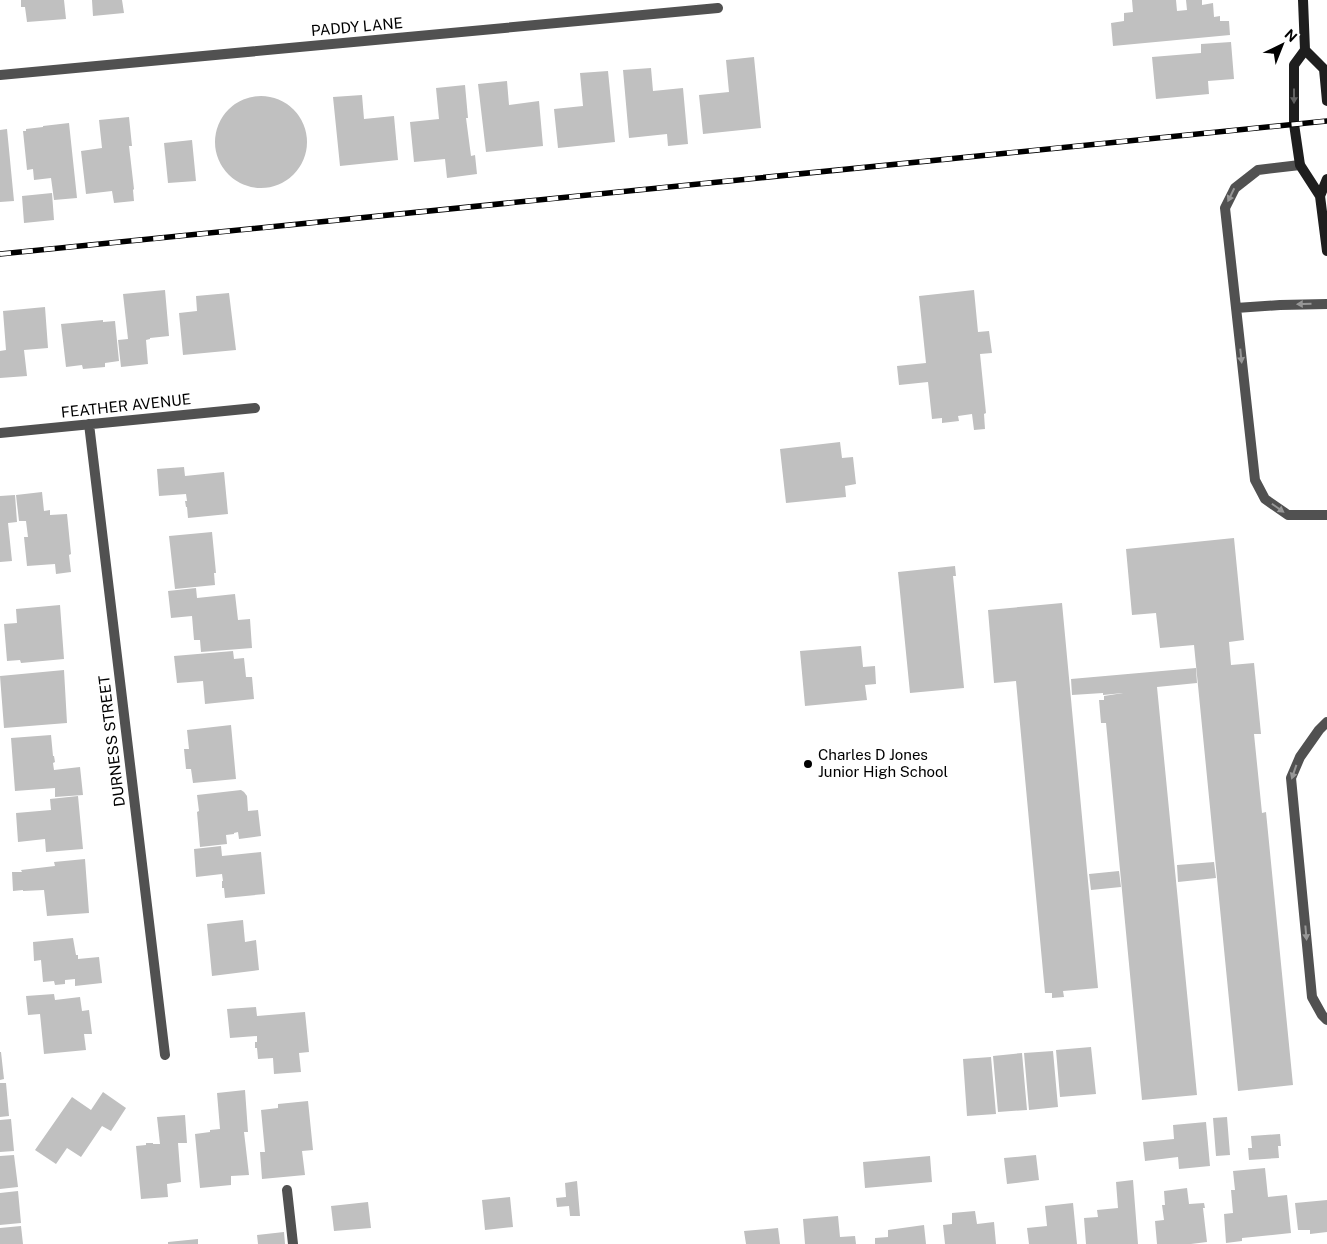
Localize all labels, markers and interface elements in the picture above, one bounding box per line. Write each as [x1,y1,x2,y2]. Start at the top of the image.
street label: PADDY LANE [310,14,404,39]
north arrow [1257,20,1307,70]
text: N [1281,26,1300,45]
one-way arrow [1290,88,1298,104]
one-way arrow [1227,188,1236,203]
one-way arrow [1295,300,1311,308]
one-way arrow [1237,348,1245,364]
street label: FEATHER AVENUE [60,390,192,421]
one-way arrow [1271,503,1285,513]
street label: DURNESS STREET [95,674,128,808]
place label: Charles D Jones Junior High School [818,746,948,780]
marker: Charles D Jones Junior High School [802,758,814,770]
one-way arrow [1290,764,1298,779]
one-way arrow [1302,925,1310,941]

